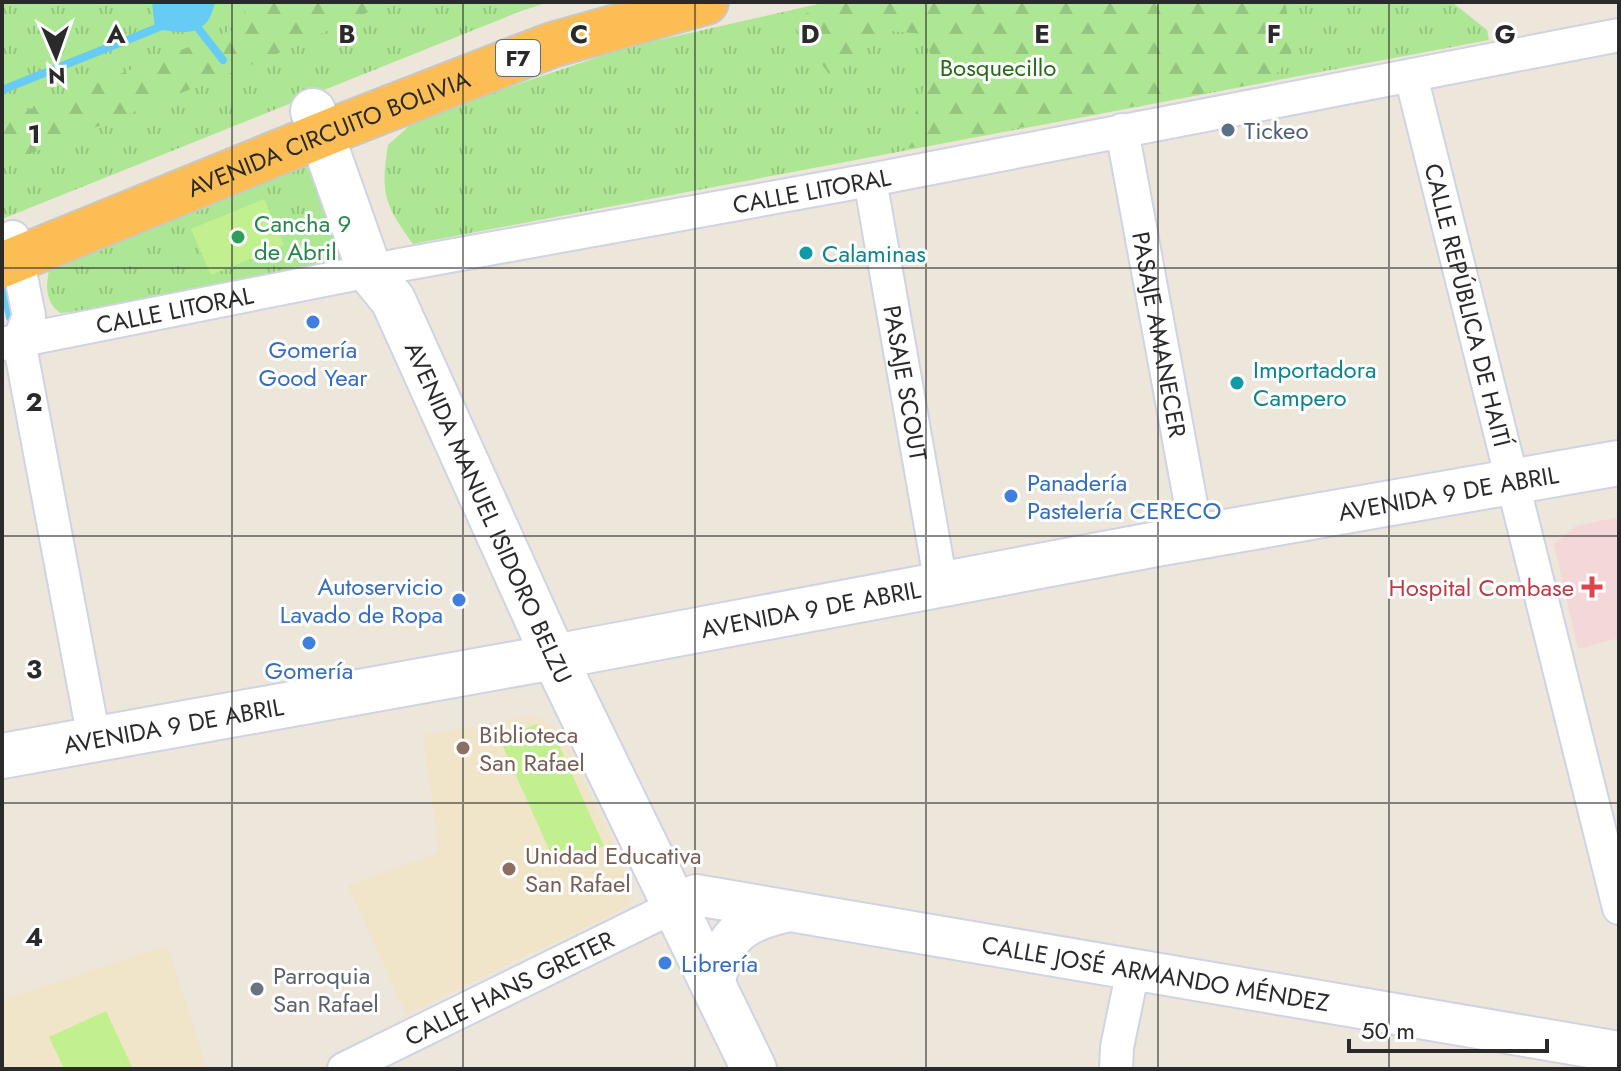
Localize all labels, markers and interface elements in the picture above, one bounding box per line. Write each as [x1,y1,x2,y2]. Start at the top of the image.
text: A [105,15,126,53]
text: B [338,15,356,53]
text: C [570,15,588,53]
text: D [800,15,820,53]
text: E [1034,15,1050,53]
text: F [1267,15,1281,53]
text: G [1494,15,1516,53]
north arrow [16,16,96,96]
road number: F7 [496,40,540,76]
park label: Bosquecillo [940,50,1056,85]
text: N [47,60,66,92]
street label: AVENIDA CIRCUITO BOLIVIA [182,61,475,205]
place label: Tickeo [1244,113,1309,148]
text: 1 [27,115,41,153]
marker: Tickeo [1219,121,1237,139]
street label: CALLE LITORAL [730,159,894,222]
street label: CALLE REPÚBLICA DE HAITÍ [1416,160,1521,451]
place label: Cancha 9 de Abril [254,206,351,269]
marker: Cancha 9 de Abril [229,228,247,246]
street label: PASAJE AMANECER [1124,229,1196,441]
place label: Calaminas [822,236,926,271]
marker: Calaminas [797,244,815,262]
street label: CALLE LITORAL [93,277,257,342]
street label: PASAJE SCOUT [875,302,937,463]
marker: Gomería Good Year [304,313,322,331]
place label: Gomería Good Year [259,332,368,395]
street label: AVENIDA MANUEL ISIDORO BELZU [397,336,582,689]
place label: Importadora Campero [1253,352,1376,415]
marker: Importadora Campero [1228,374,1246,392]
text: 2 [25,383,43,421]
street label: AVENIDA 9 DE ABRIL [1335,456,1561,529]
place label: Panadería Pastelería CERECO [1027,465,1222,528]
marker: Panadería Pastelería CERECO [1002,487,1020,505]
place label: Autoservicio Lavado de Ropa [280,569,443,632]
place label: Hospital Combase [1389,570,1574,605]
street label: AVENIDA 9 DE ABRIL [698,571,924,647]
marker: Hospital Combase [1581,576,1603,598]
marker: Autoservicio Lavado de Ropa [450,591,468,609]
marker: Gomería [300,634,318,652]
text: 3 [26,650,42,688]
place label: Gomería [265,653,353,688]
street label: AVENIDA 9 DE ABRIL [61,688,286,762]
place label: Biblioteca San Rafael [479,717,585,780]
marker: Biblioteca San Rafael [454,739,472,757]
place label: Unidad Educativa San Rafael [525,838,702,901]
marker: Unidad Educativa San Rafael [500,860,518,878]
text: 4 [25,918,43,956]
street label: CALLE HANS GRETER [399,921,620,1054]
street label: CALLE JOSÉ ARMANDO MÉNDEZ [979,926,1332,1020]
place label: Librería [681,946,758,981]
marker: Librería [656,954,674,972]
place label: Parroquia San Rafael [273,958,379,1021]
marker: Parroquia San Rafael [248,980,266,998]
scale bar [1349,1003,1547,1053]
text: 50 m [1361,1013,1415,1048]

